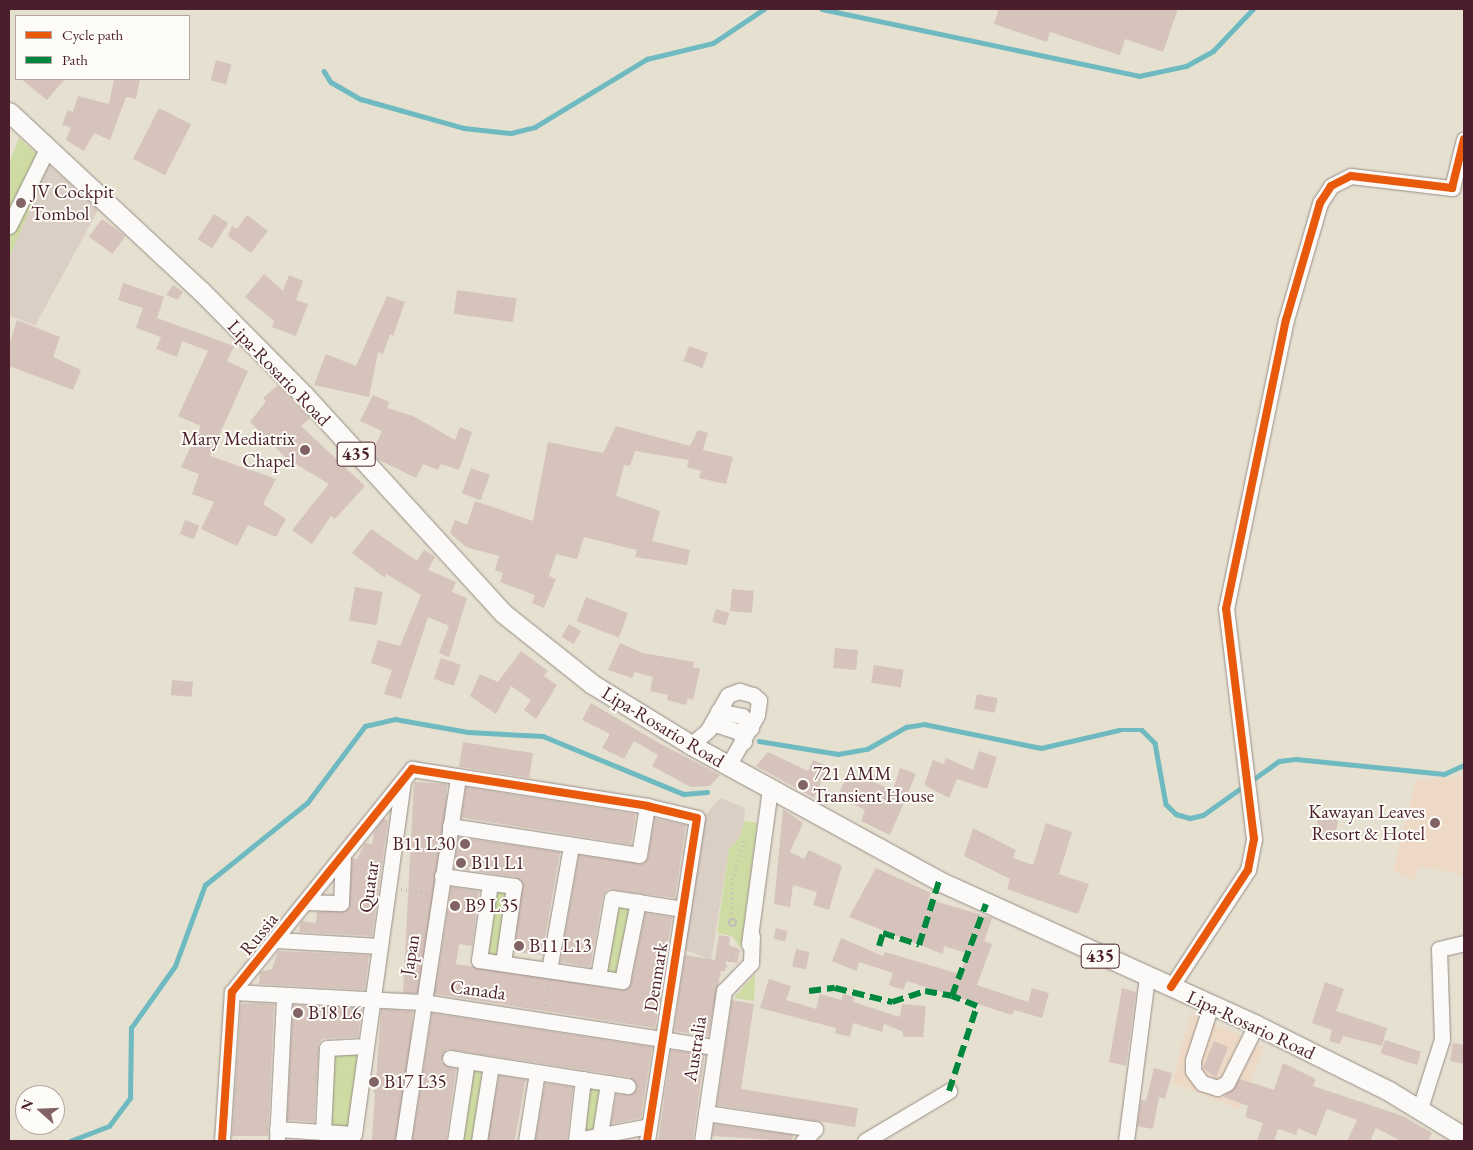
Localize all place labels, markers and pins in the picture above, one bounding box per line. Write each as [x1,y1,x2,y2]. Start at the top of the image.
place label: JV Cockpit Tombol [31,181,114,225]
marker: JV Cockpit Tombol [15,197,27,209]
place label: Mary Mediatrix Chapel [181,428,295,472]
marker: Mary Mediatrix Chapel [299,444,311,456]
place label: 721 AMM Transient House [813,763,934,807]
marker: 721 AMM Transient House [797,779,809,791]
place label: Kawayan Leaves Resort & Hotel [1308,801,1425,845]
marker: Kawayan Leaves Resort & Hotel [1429,817,1441,829]
place label: B11 L30 [392,833,455,855]
marker: B11 L30 [459,838,471,850]
place label: B11 L1 [471,852,524,874]
marker: B11 L1 [455,857,467,869]
place label: B9 L35 [465,895,518,917]
marker: B9 L35 [449,900,461,912]
place label: B11 L13 [529,935,592,957]
marker: B11 L13 [513,940,525,952]
place label: B18 L6 [308,1002,361,1024]
marker: B18 L6 [292,1007,304,1019]
place label: B17 L35 [384,1071,447,1093]
marker: B17 L35 [368,1076,380,1088]

